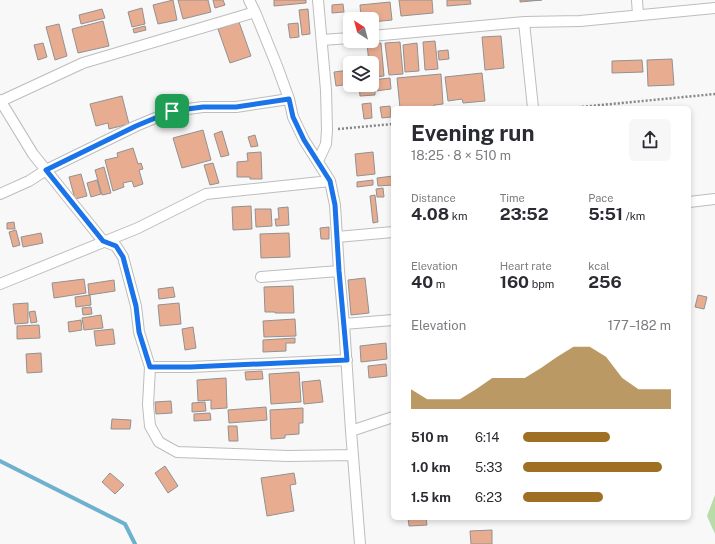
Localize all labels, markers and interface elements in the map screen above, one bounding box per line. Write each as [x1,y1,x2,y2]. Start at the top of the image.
north arrow [343,12,379,48]
map controls [343,12,379,92]
button: layers [343,56,379,92]
pin [155,94,189,128]
icon: arrive [161,100,183,122]
button: share [629,119,671,161]
text: Evening run [411,120,535,146]
text: 18:25 · 8 × 510 m [411,148,511,163]
text: Distance [411,192,456,204]
text: Time [500,192,525,204]
text: Pace [588,192,613,204]
text: 4.08 [411,204,449,224]
text: 23:52 [500,204,549,224]
text: 5:51 [588,204,623,224]
text: km [449,210,467,222]
text: /km [623,210,645,222]
text: Elevation [411,260,458,272]
text: Heart rate [500,260,552,272]
text: kcal [588,260,610,272]
text: 40 [411,272,433,292]
text: 160 [500,272,529,292]
text: 256 [588,272,622,292]
text: m [433,278,445,290]
text: bpm [529,278,554,290]
text: Elevation [411,318,466,333]
text: 177–182 m [608,318,671,333]
text: 510 m [411,430,448,445]
text: 6:14 [475,430,500,445]
text: 1.0 km [411,460,451,475]
text: 5:33 [475,460,503,475]
text: 1.5 km [411,490,451,505]
text: 6:23 [475,490,502,505]

